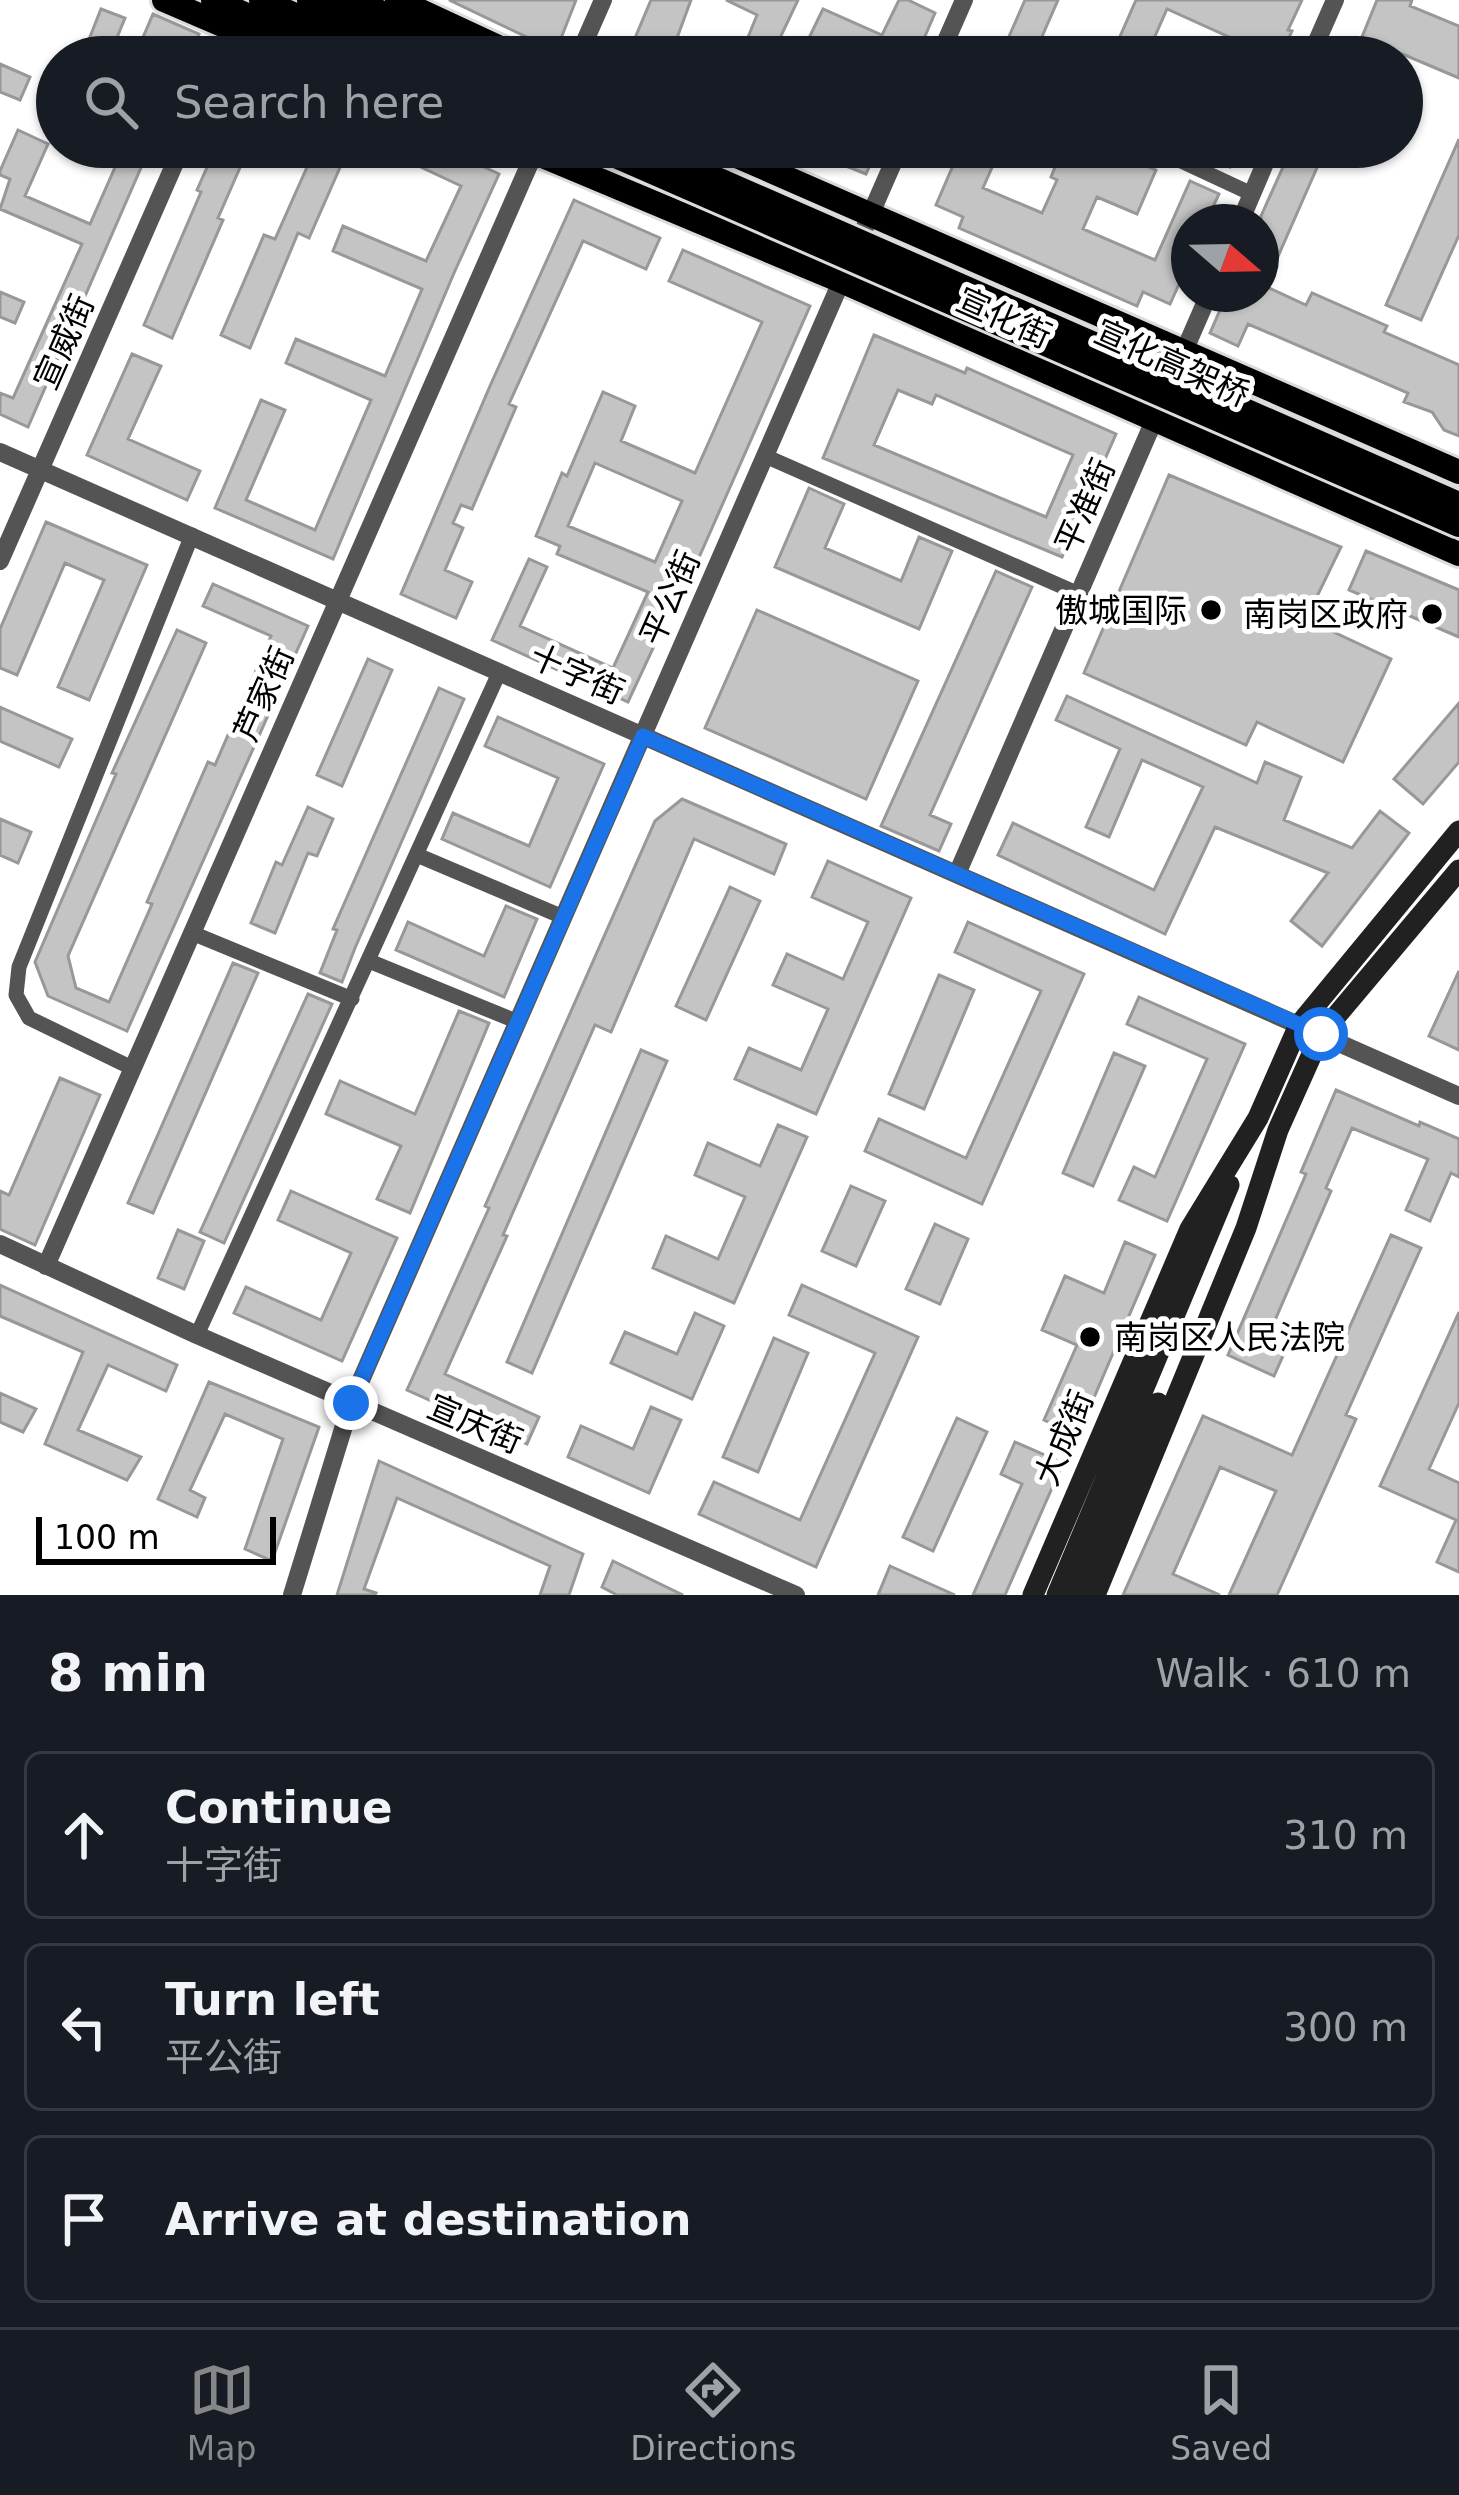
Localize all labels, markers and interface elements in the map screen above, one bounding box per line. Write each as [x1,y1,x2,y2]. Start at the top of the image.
search box [36,36,1423,168]
icon: search [78,69,144,135]
text: Search here [174,76,444,129]
north arrow [1171,204,1279,312]
street label: 宣化街 [951,280,1057,356]
street label: 宣威街 [26,289,102,395]
street label: 宣化高架桥 [1089,312,1255,414]
street label: 平准街 [1047,453,1123,559]
street label: 平公街 [632,545,708,651]
place label: 傲城国际 [1055,591,1187,630]
place label: 南岗区政府 [1243,595,1408,634]
marker: 傲城国际 [1198,597,1224,623]
marker: 南岗区政府 [1419,601,1445,627]
street label: 十字街 [524,636,630,712]
street label: 芦家街 [226,641,302,747]
route start [1294,1007,1348,1061]
place label: 南岗区人民法院 [1114,1318,1345,1357]
marker: 南岗区人民法院 [1077,1324,1103,1350]
route end [324,1376,378,1430]
street label: 大成街 [1027,1385,1101,1491]
street label: 宣庆街 [422,1387,528,1461]
scale bar [36,1511,276,1564]
text: 100 m [54,1518,160,1557]
text: 8 min [48,1644,208,1703]
text: Walk · 610 m [1156,1651,1411,1696]
text: Continue [165,1781,393,1834]
icon: ahead [51,1802,117,1868]
text: 310 m [1283,1813,1408,1858]
text: 十字街 [165,1843,282,1888]
text: Turn left [165,1973,380,2026]
icon: left [51,1994,117,2060]
text: 300 m [1283,2005,1408,2050]
text: 平公街 [165,2035,282,2080]
icon: arrive [51,2186,117,2252]
text: Arrive at destination [165,2193,691,2246]
tab: Map [187,2357,257,2468]
tab: Directions [630,2357,796,2468]
tab: Saved [1170,2357,1272,2468]

